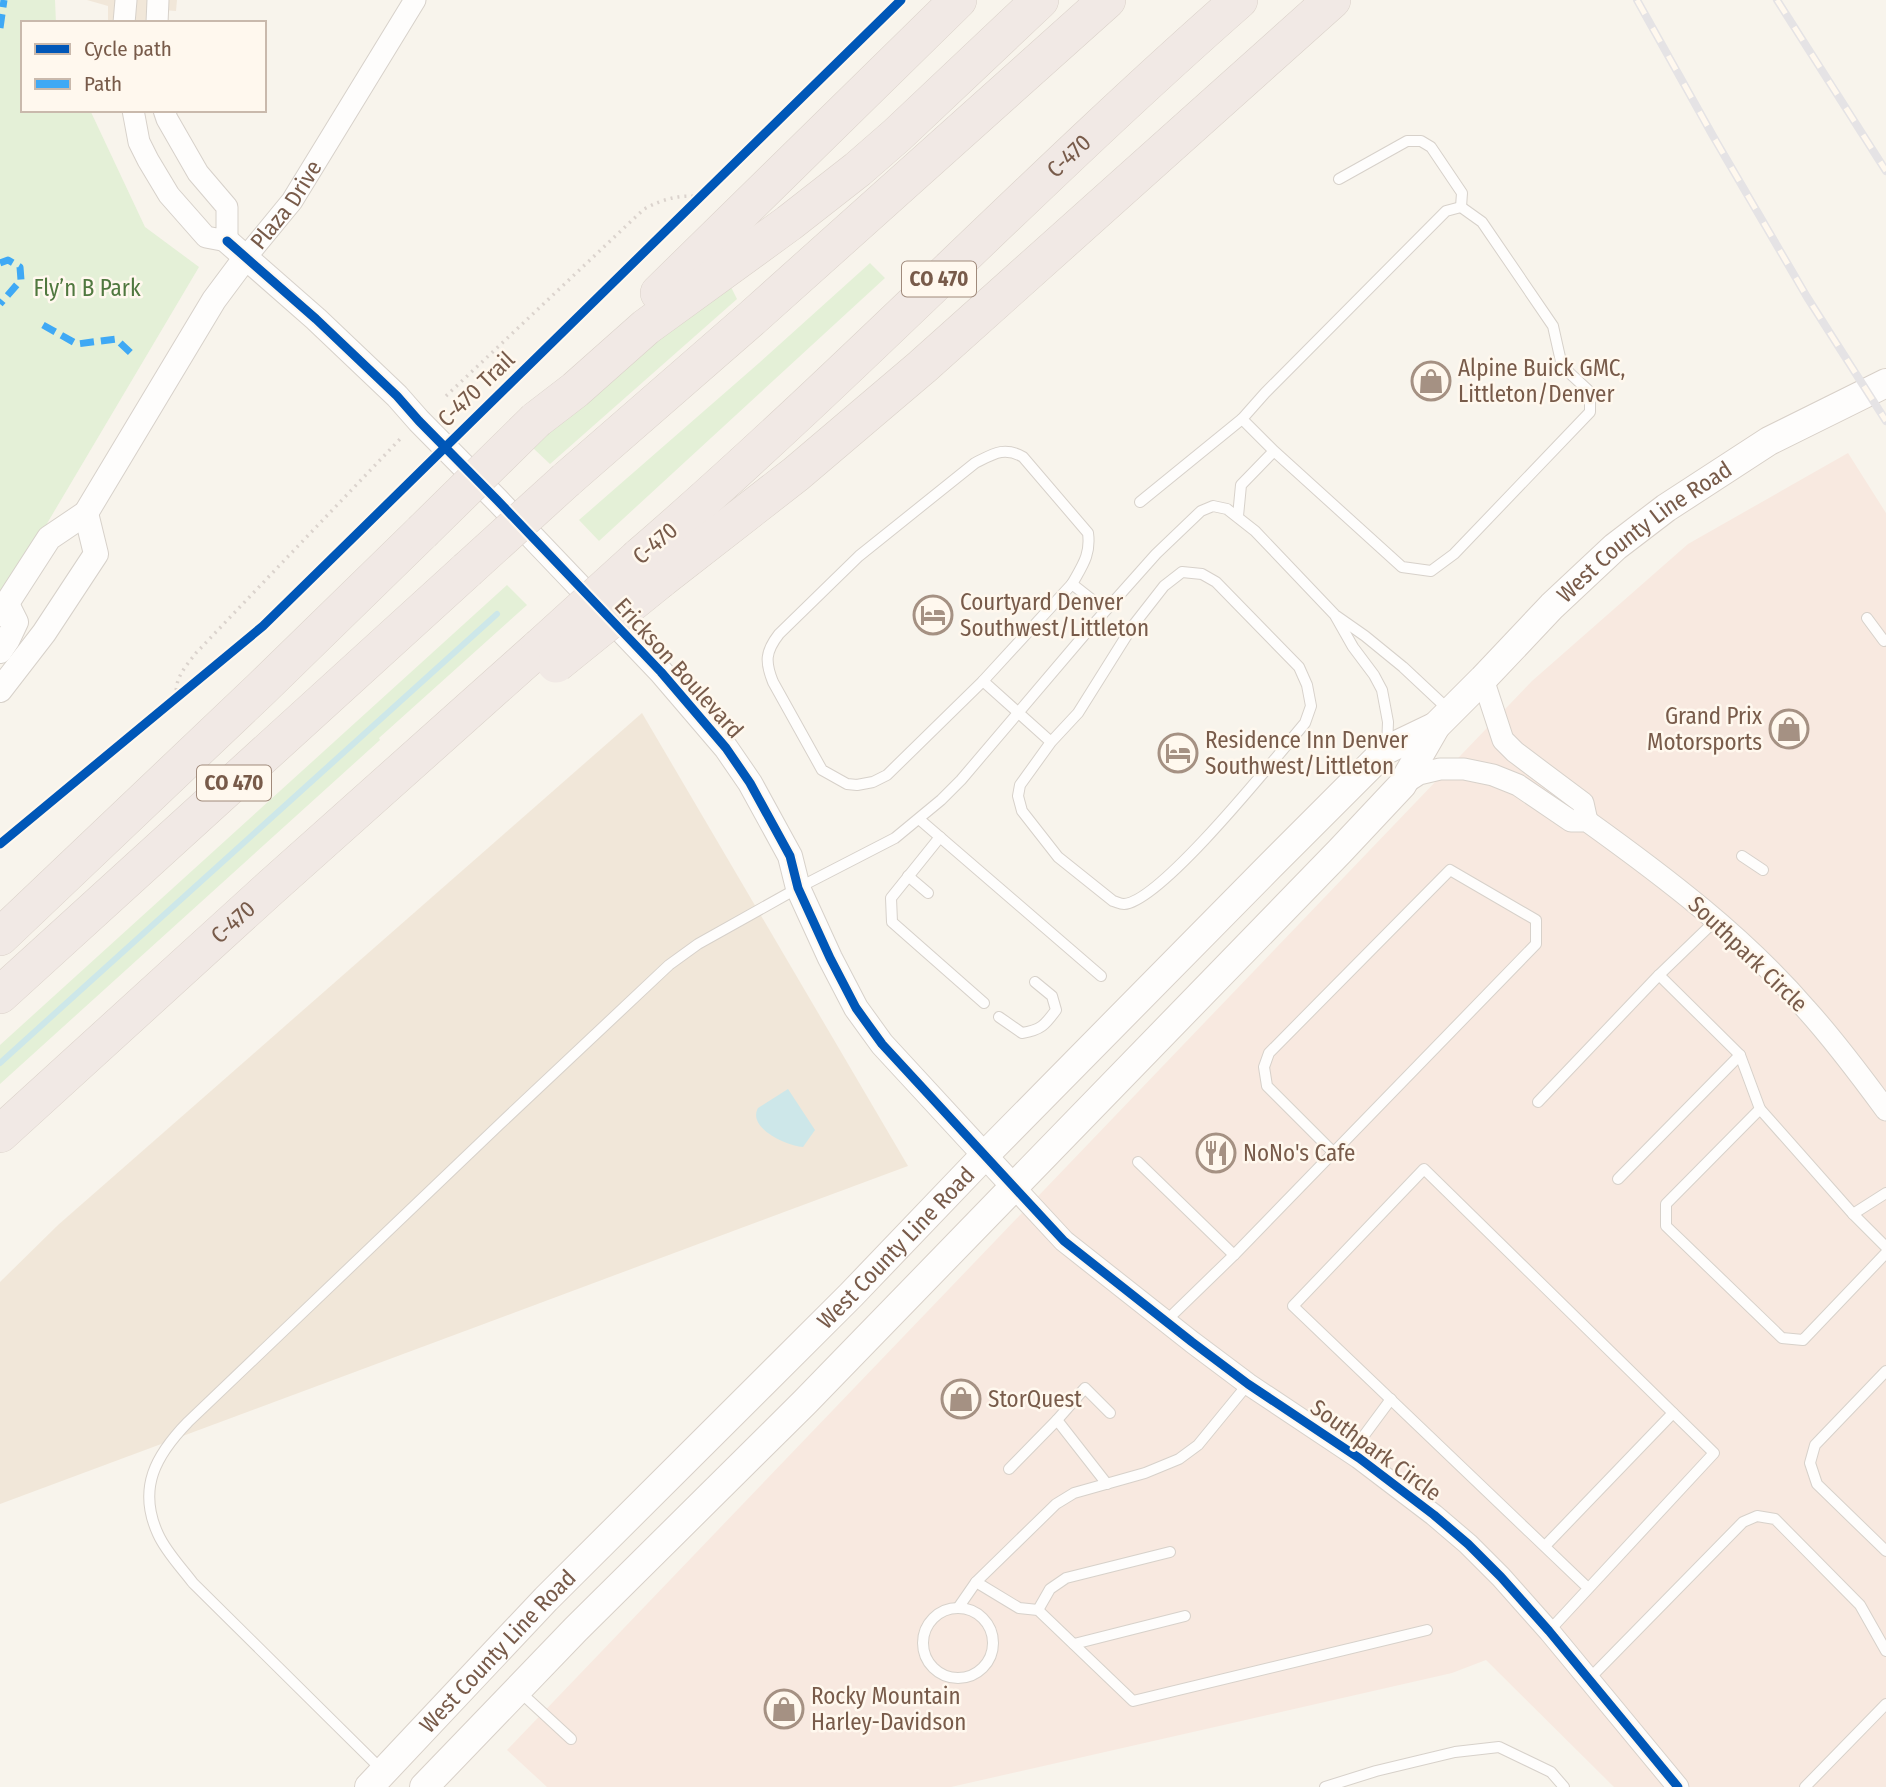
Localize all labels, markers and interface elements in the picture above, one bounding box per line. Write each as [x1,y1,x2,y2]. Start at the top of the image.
legend [21,21,266,112]
text: Cycle path [84,36,172,62]
text: Path [84,71,122,97]
street label: C-470 [1041,128,1097,183]
street label: Plaza Drive [244,155,328,255]
road number: CO 470 [902,262,976,296]
park label: Fly’n B Park [33,274,141,302]
street label: C-470 Trail [432,346,520,432]
place label: Alpine Buick GMC, Littleton/Denver [1458,354,1625,408]
shop icon: Alpine Buick GMC, Littleton/Denver [1410,360,1452,402]
street label: West County Line Road [1551,455,1737,608]
street label: C-470 [627,516,683,570]
place label: Courtyard Denver Southwest/Littleton [960,588,1149,642]
street label: Erickson Boulevard [609,592,749,744]
hotel icon: Courtyard Denver Southwest/Littleton [912,594,954,636]
place label: Grand Prix Motorsports [1647,702,1762,756]
shop icon: Grand Prix Motorsports [1768,708,1810,750]
place label: Residence Inn Denver Southwest/Littleton [1205,726,1408,780]
hotel icon: Residence Inn Denver Southwest/Littleton [1157,732,1199,774]
road number: CO 470 [197,766,271,800]
street label: Southpark Circle [1683,890,1813,1018]
street label: C-470 [205,895,261,949]
restaurant icon: NoNo's Cafe [1195,1132,1237,1174]
place label: NoNo's Cafe [1243,1139,1355,1167]
street label: West County Line Road [811,1161,980,1335]
shop icon: StorQuest [940,1378,982,1420]
place label: StorQuest [988,1385,1082,1413]
street label: Southpark Circle [1305,1393,1447,1507]
street label: West County Line Road [414,1564,581,1738]
place label: Rocky Mountain Harley-Davidson [811,1682,966,1736]
shop icon: Rocky Mountain Harley-Davidson [763,1688,805,1730]

